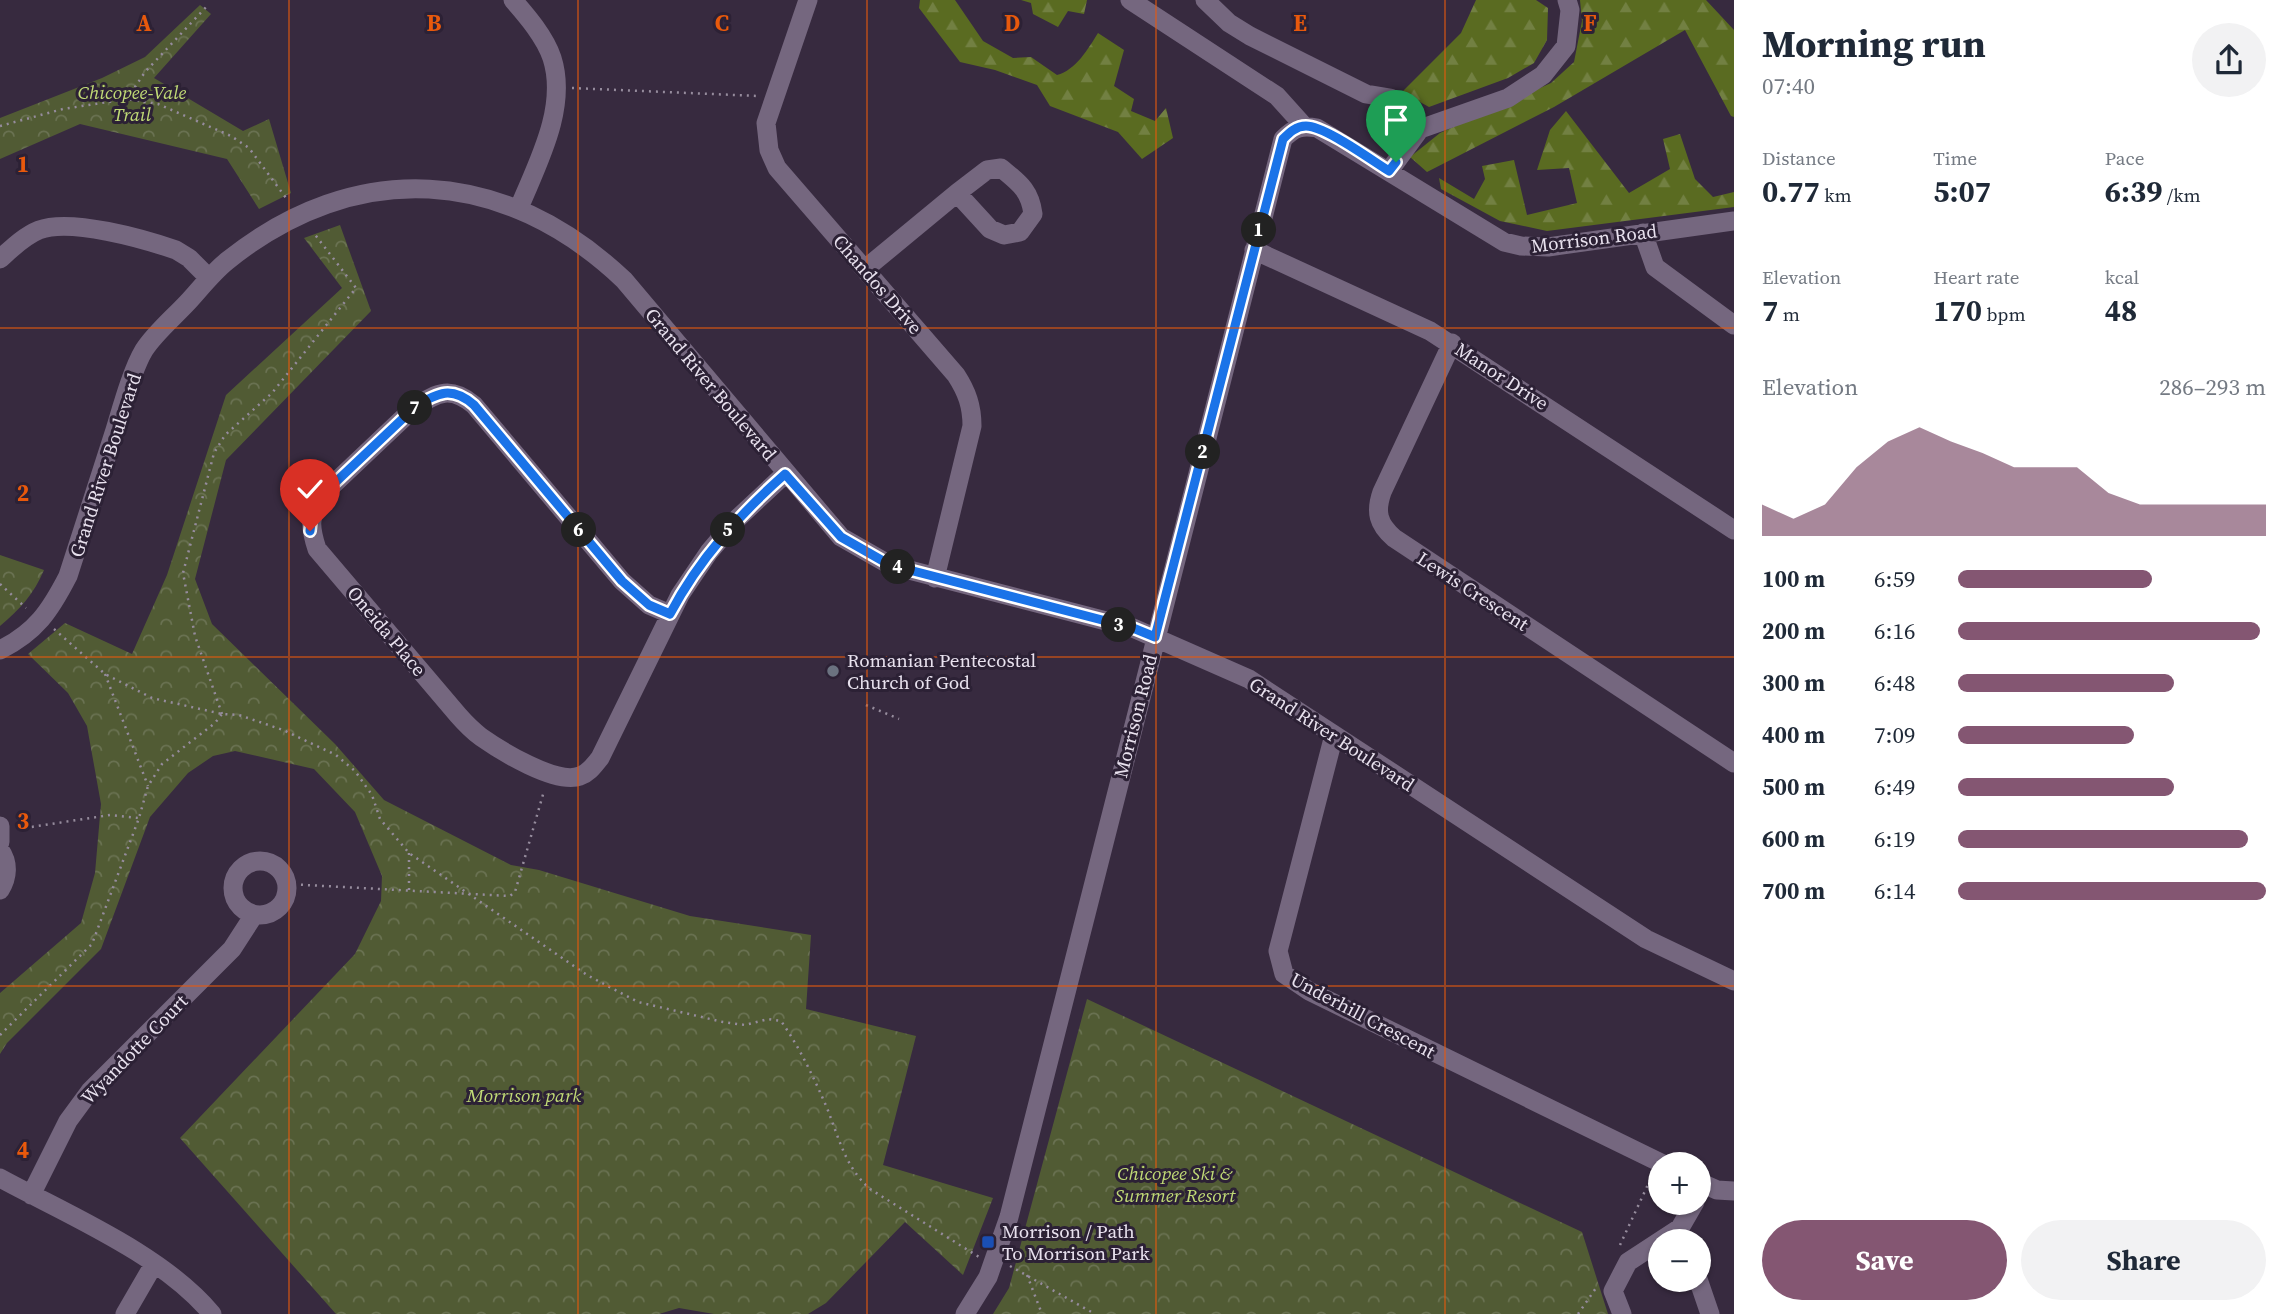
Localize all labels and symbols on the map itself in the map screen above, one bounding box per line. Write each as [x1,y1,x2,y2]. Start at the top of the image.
text: A [136,7,152,39]
text: B [427,7,442,39]
text: C [715,7,729,39]
text: D [1004,7,1020,39]
text: E [1293,7,1307,39]
text: F [1583,7,1597,39]
park label: Chicopee-Vale Trail [78,79,187,127]
pin [1366,90,1426,162]
text: 1 [17,148,29,180]
pin: 1 [1242,212,1276,247]
street label: Morrison Road [1530,217,1659,259]
street label: Chandos Drive [827,229,929,339]
street label: Grand River Boulevard [639,302,783,466]
street label: Manor Drive [1450,336,1554,416]
street label: Grand River Boulevard [63,369,147,560]
pin: 7 [398,390,432,426]
pin: 2 [1186,434,1220,470]
pin [280,459,340,531]
text: 2 [17,477,29,509]
pin: 6 [562,512,596,548]
pin: 5 [710,512,746,548]
street label: Lewis Crescent [1412,545,1534,637]
pin: 4 [880,550,916,584]
street label: Oneida Place [342,580,432,682]
pin: 3 [1102,608,1136,642]
place label: Romanian Pentecostal Church of God [847,647,1037,695]
street label: Morrison Road [1107,651,1163,781]
marker: Romanian Pentecostal Church of God [825,663,841,679]
street label: Grand River Boulevard [1244,671,1420,797]
text: 3 [17,805,29,837]
street label: Underhill Crescent [1286,966,1441,1064]
street label: Wyandotte Court [75,988,194,1110]
park label: Morrison park [466,1082,581,1108]
text: 4 [17,1134,29,1166]
park label: Chicopee Ski & Summer Resort [1115,1160,1236,1208]
place label: Morrison / Path To Morrison Park [1002,1218,1150,1266]
marker: Morrison / Path To Morrison Park [980,1234,996,1250]

